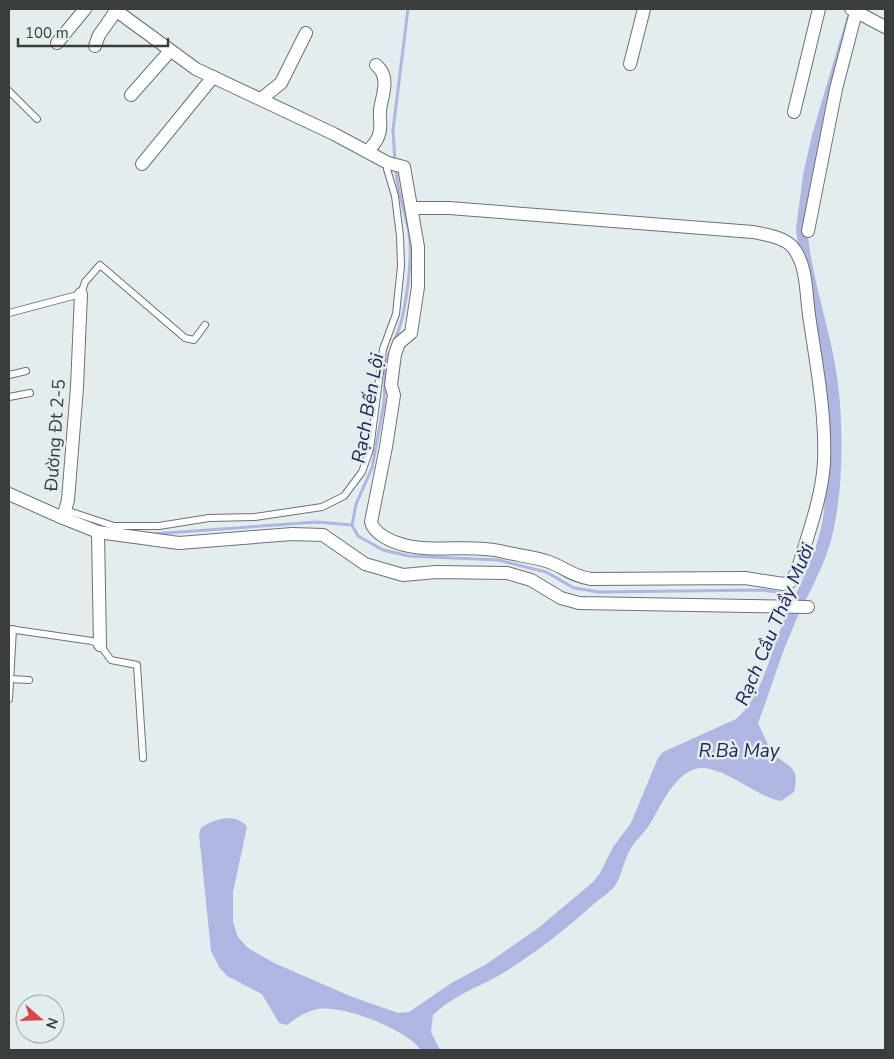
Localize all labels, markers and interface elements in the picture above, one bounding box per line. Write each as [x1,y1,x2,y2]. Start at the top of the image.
scale bar [18,15,168,47]
text: 100 m [25,23,69,43]
water label: Rạch Bến Lội [346,351,391,465]
street label: Đường Đt 2-5 [39,378,71,493]
water label: Rạch Cầu Thầy Mười [729,539,821,710]
water label: R.Bà May [699,738,781,764]
north arrow [15,994,65,1044]
text: N [41,1015,62,1031]

